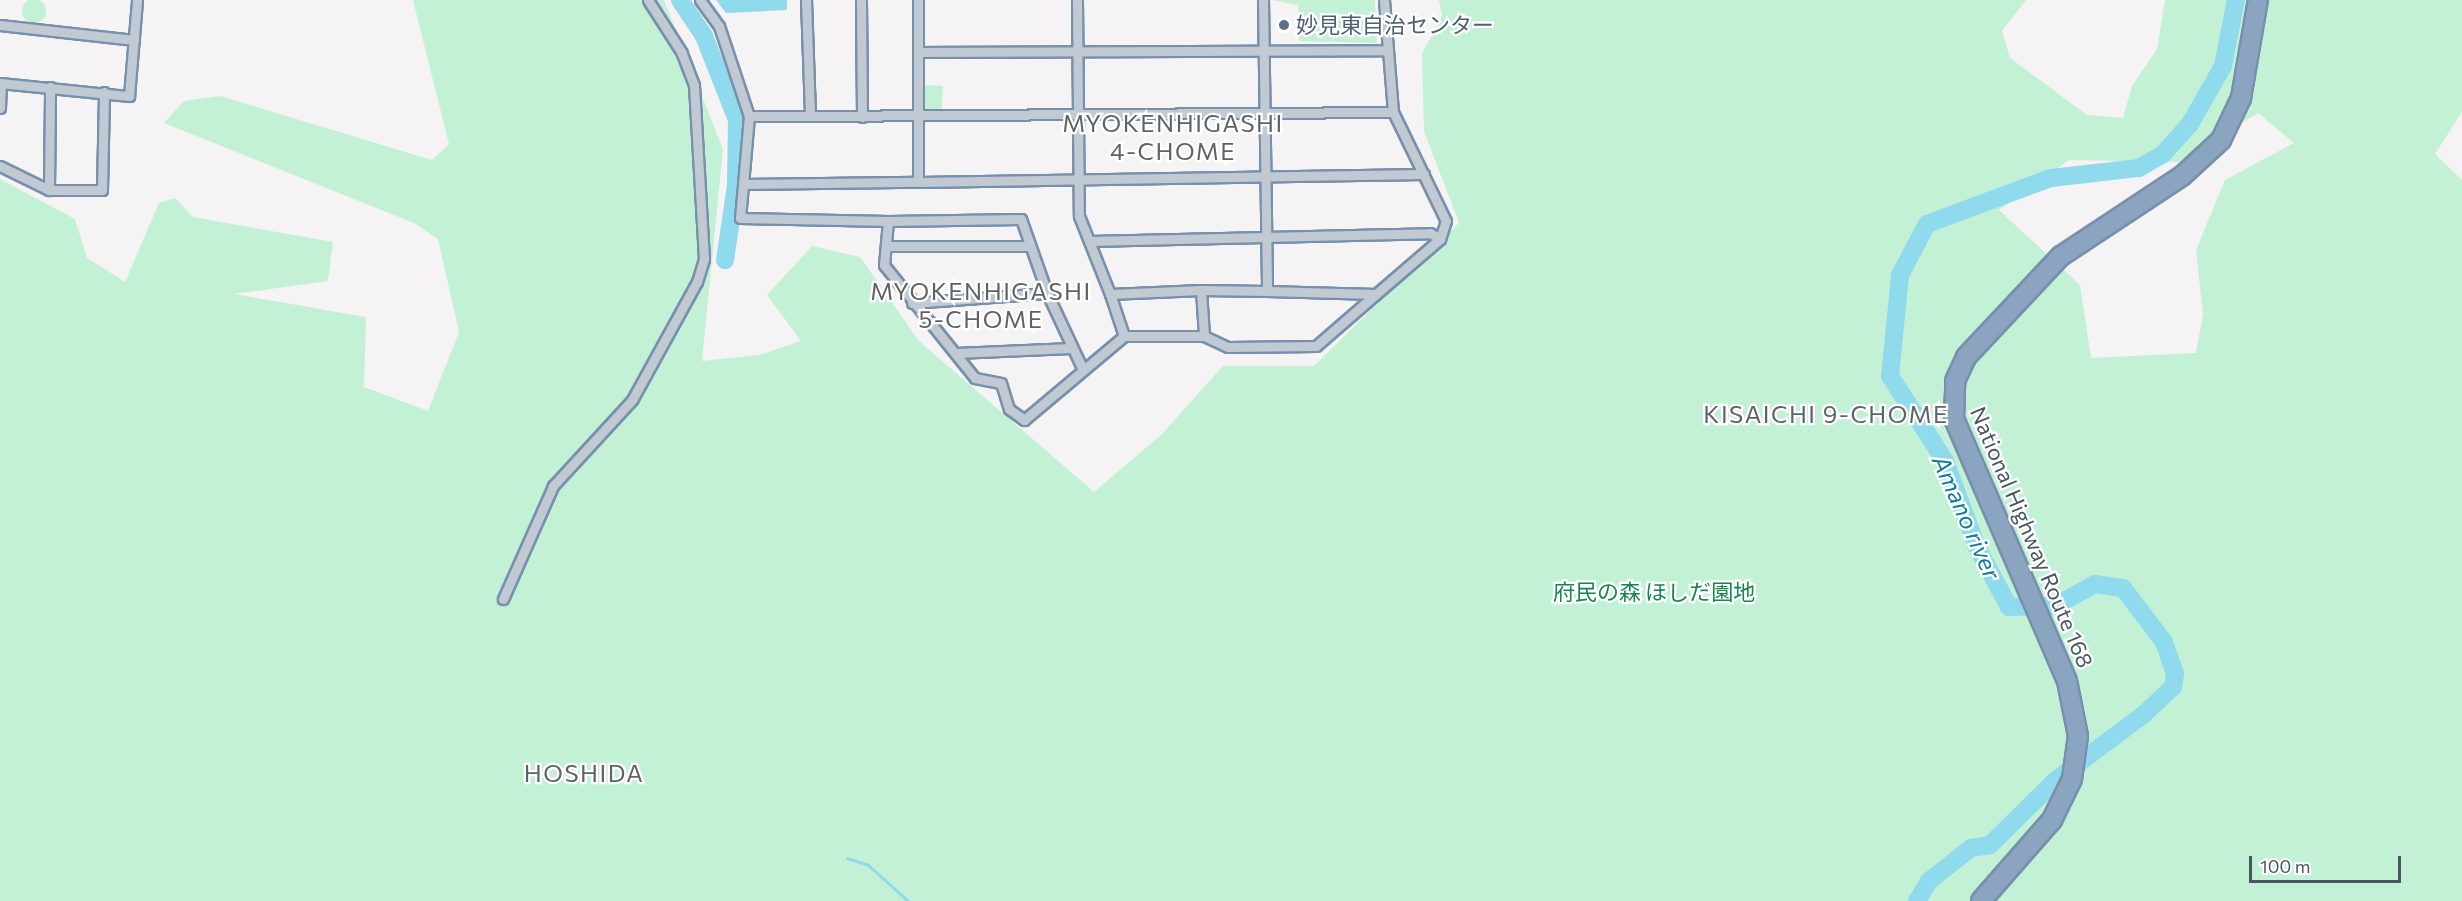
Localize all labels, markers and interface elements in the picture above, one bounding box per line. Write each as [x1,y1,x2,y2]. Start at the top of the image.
place label: 妙見東自治センター [1296,12,1494,38]
marker: 妙見東自治センター [1277,18,1291,32]
district label: MYOKENHIGASHI 4-CHOME [1062,109,1284,165]
district label: MYOKENHIGASHI 5-CHOME [870,277,1092,333]
district label: KISAICHI 9-CHOME [1703,400,1949,428]
street label: National Highway Route 168 [1965,403,2099,671]
water label: Amano river [1927,450,2007,584]
park label: 府民の森 ほしだ園地 [1553,579,1755,605]
district label: HOSHIDA [524,759,644,787]
scale bar [2252,844,2404,882]
text: 100 m [2260,855,2310,877]

